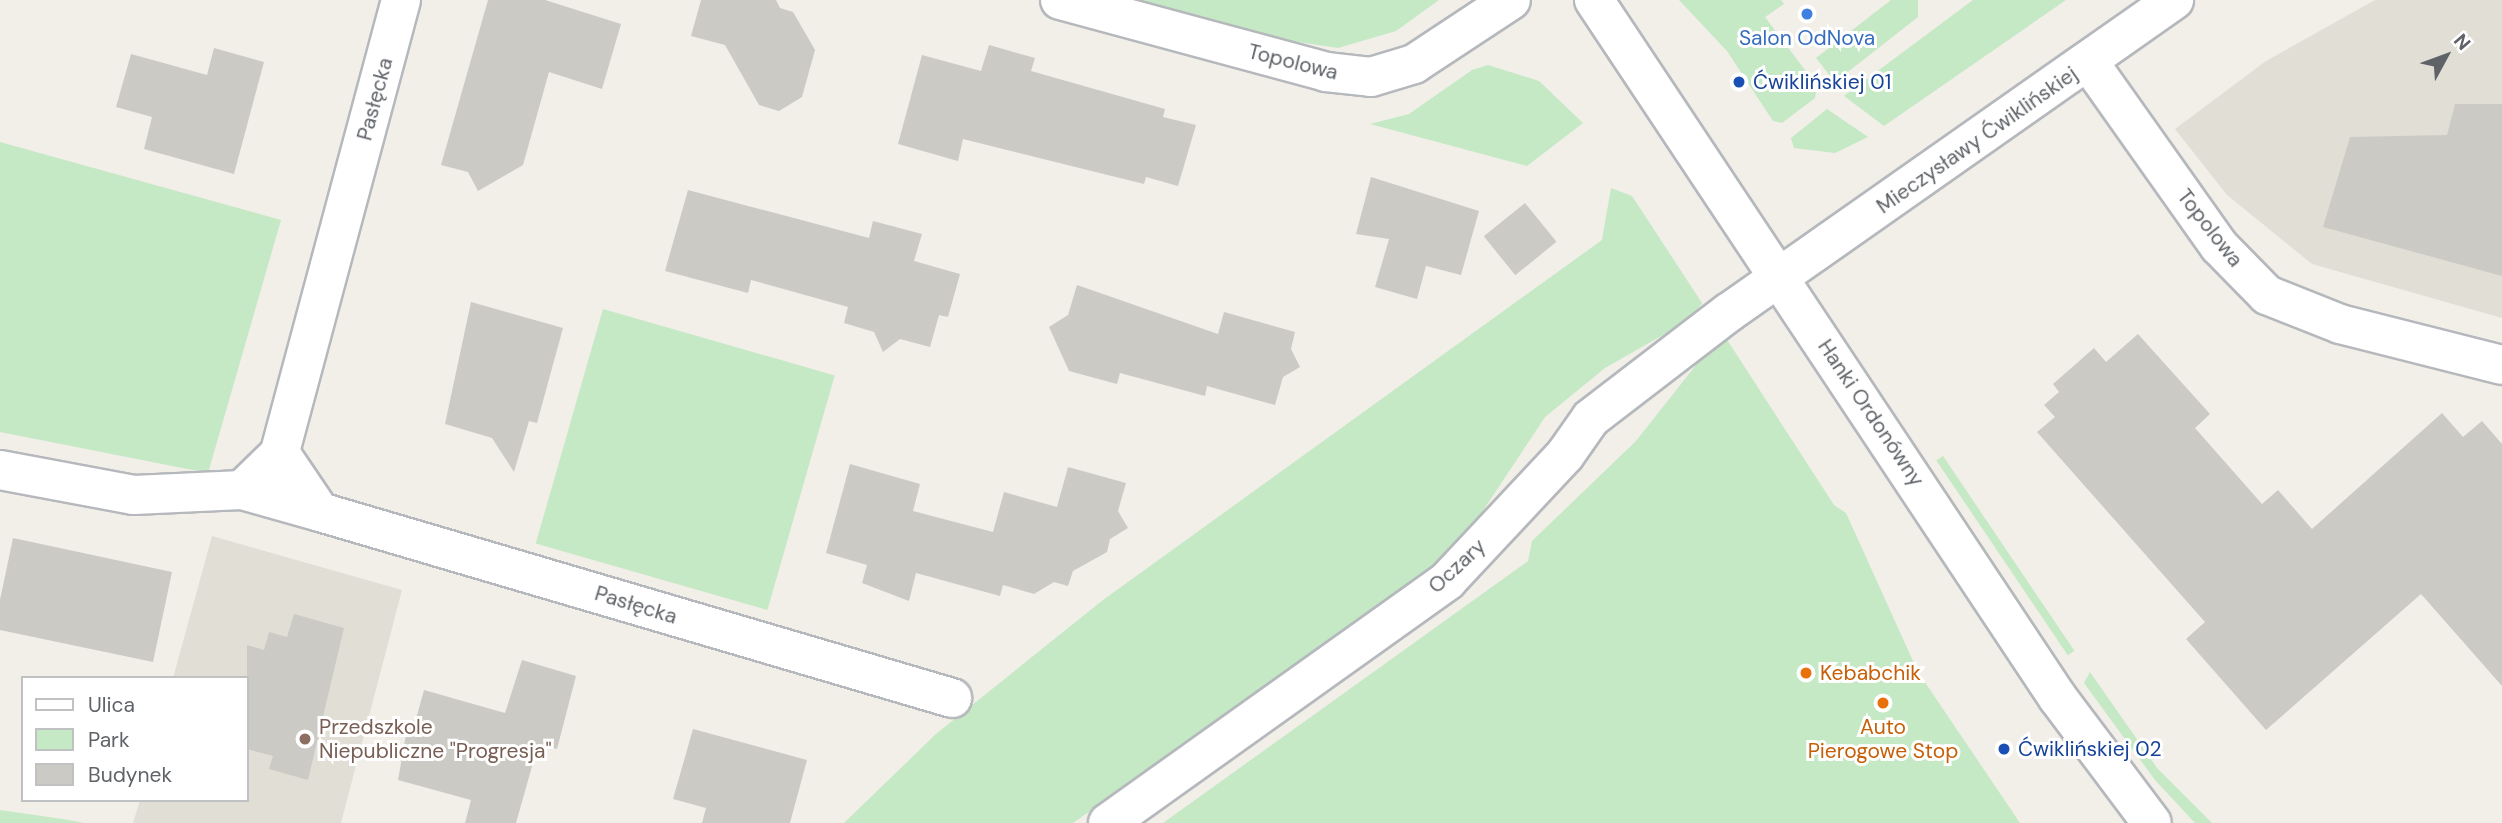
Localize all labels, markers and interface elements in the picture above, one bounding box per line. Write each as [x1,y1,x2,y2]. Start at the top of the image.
marker: Salon OdNova [1799,6,1815,22]
north arrow [2411,21,2481,91]
place label: Salon OdNova [1739,25,1875,51]
text: N [2448,28,2476,55]
street label: Topolowa [1245,39,1341,85]
street label: Pasłęcka [352,55,398,143]
street label: Mieczysławy Ćwiklińskiej [1872,61,2082,219]
place label: Ćwiklińskiej 01 [1753,69,1891,95]
marker: Ćwiklińskiej 01 [1731,74,1747,90]
street label: Topolowa [2172,184,2248,272]
street label: Hanki Ordonówny [1813,335,1929,491]
street label: Oczary [1423,533,1491,599]
street label: Pasłęcka [592,581,680,629]
place label: Kebabchik [1820,660,1921,686]
marker: Kebabchik [1798,665,1814,681]
legend [21,676,248,802]
text: Ulica [88,691,135,719]
marker: Auto Pierogowe Stop [1875,695,1891,711]
place label: Przedszkole Niepubliczne "Progresja" [319,714,552,764]
place label: Auto Pierogowe Stop [1808,714,1958,764]
text: Park [88,726,129,754]
marker: Przedszkole Niepubliczne "Progresja" [297,731,313,747]
place label: Ćwiklińskiej 02 [2018,736,2162,762]
marker: Ćwiklińskiej 02 [1996,741,2012,757]
text: Budynek [88,761,172,789]

